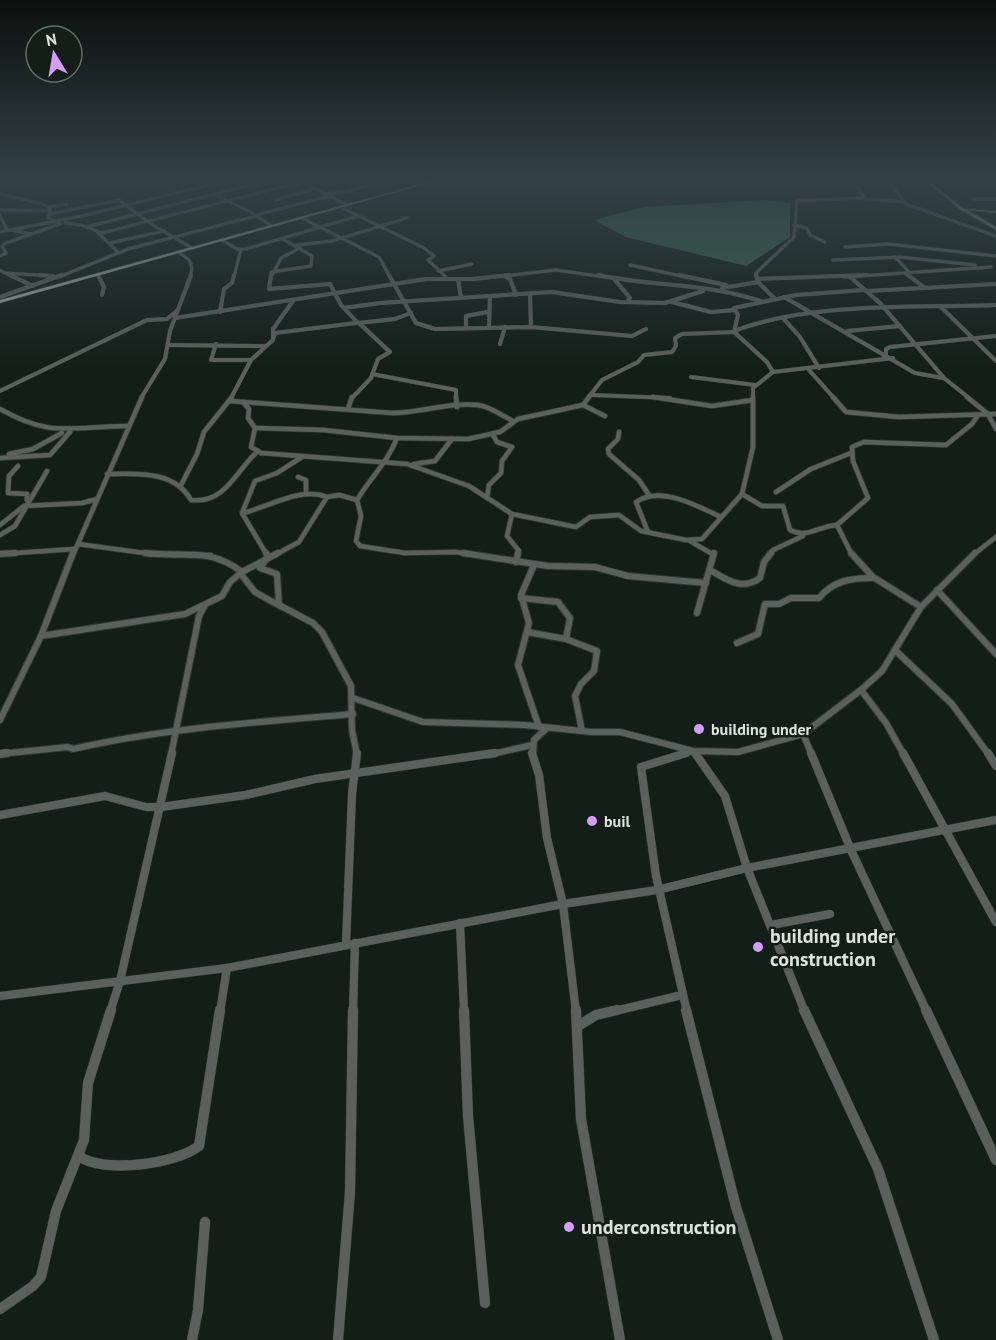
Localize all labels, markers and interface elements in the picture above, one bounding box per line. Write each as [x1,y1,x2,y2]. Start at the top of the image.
north arrow [24,24,84,84]
text: N [44,28,58,50]
place label: building under [711,719,812,739]
marker: building under [692,722,706,736]
place label: buil [604,811,630,831]
marker: buil [585,814,599,828]
place label: building under construction [770,923,895,972]
marker: building under construction [751,940,765,954]
place label: underconstruction [581,1214,736,1240]
marker: underconstruction [562,1220,576,1234]

